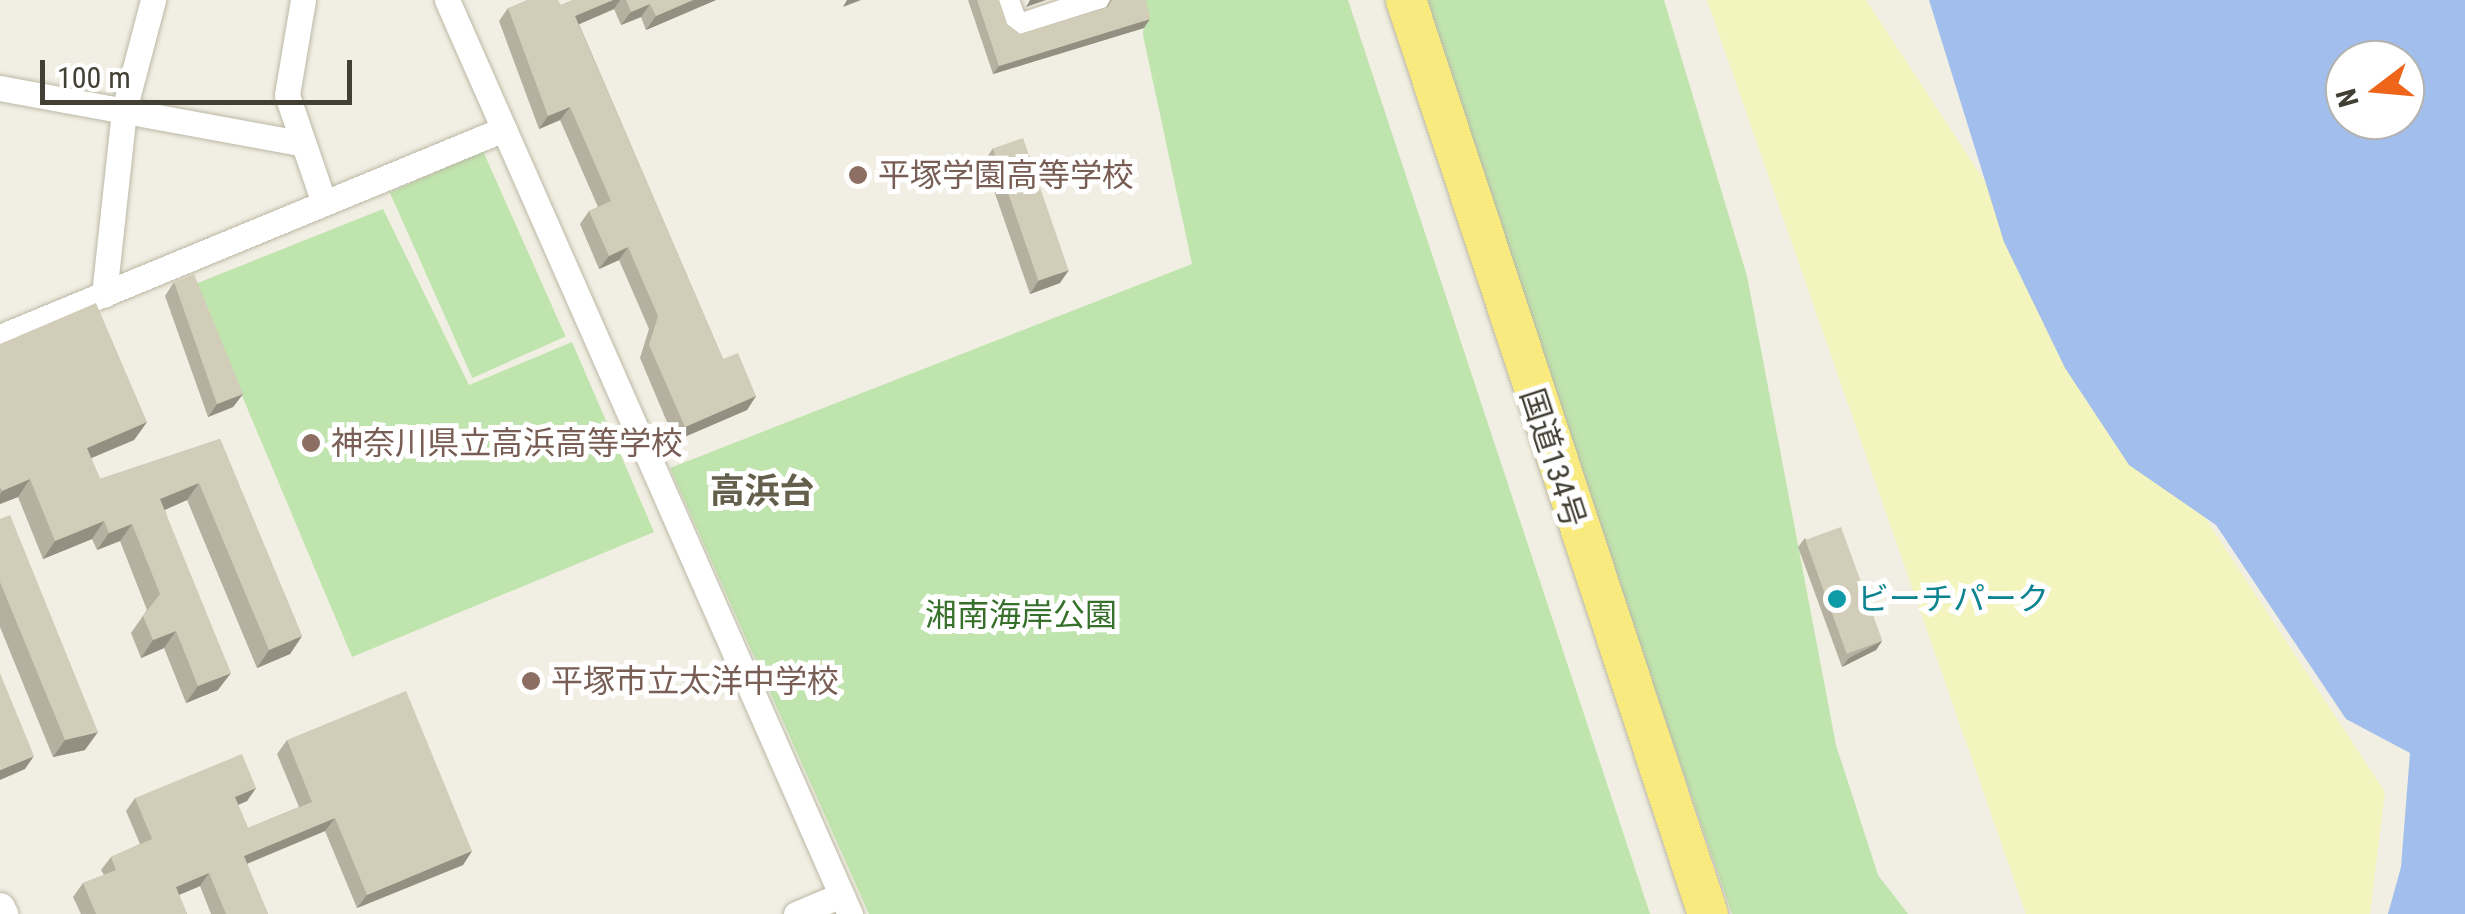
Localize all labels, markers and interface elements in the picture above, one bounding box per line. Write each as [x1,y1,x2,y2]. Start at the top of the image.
scale bar [45,40,358,102]
north arrow [2325,40,2425,140]
text: 100 m [57,60,131,95]
text: N [2329,85,2366,111]
place label: 平塚学園高等学校 [878,156,1134,194]
marker: 平塚学園高等学校 [847,164,869,186]
street label: 国道134号 [1513,384,1593,532]
place label: 神奈川県立高浜高等学校 [331,424,683,462]
marker: 神奈川県立高浜高等学校 [300,432,322,454]
district label: 高浜台 [710,471,814,513]
place label: ビーチパーク [1857,580,2049,618]
marker: ビーチパーク [1826,588,1848,610]
park label: 湘南海岸公園 [925,596,1117,634]
place label: 平塚市立太洋中学校 [551,662,839,700]
marker: 平塚市立太洋中学校 [520,670,542,692]

